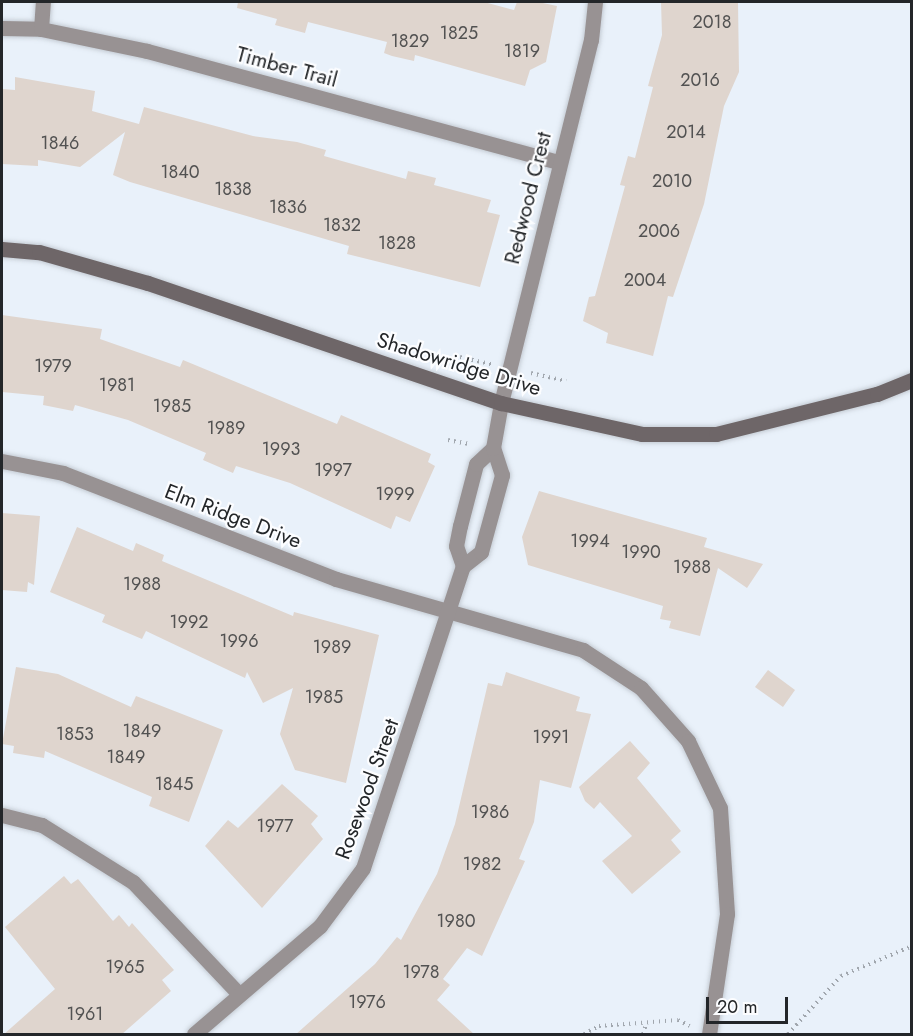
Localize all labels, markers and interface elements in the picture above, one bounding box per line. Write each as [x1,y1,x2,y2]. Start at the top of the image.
house number: 2018 [693,11,731,33]
house number: 1825 [440,22,478,44]
house number: 1829 [391,30,429,52]
house number: 1819 [504,40,540,62]
street label: Timber Trail [234,41,340,93]
house number: 2016 [680,69,720,91]
house number: 2014 [666,121,706,143]
street label: Redwood Crest [499,129,557,267]
house number: 1846 [41,132,79,154]
house number: 1840 [160,161,200,183]
house number: 2010 [652,170,692,192]
house number: 1838 [214,178,252,200]
house number: 1836 [269,196,307,218]
house number: 1832 [323,214,361,236]
house number: 2006 [638,220,680,242]
house number: 1828 [378,232,416,254]
house number: 2004 [624,269,666,291]
street label: Shadowridge Drive [374,327,544,401]
house number: 1979 [34,355,72,377]
house number: 1981 [99,374,135,396]
house number: 1985 [153,395,191,417]
house number: 1989 [207,417,245,439]
house number: 1993 [262,438,300,460]
house number: 1997 [314,459,352,481]
street label: Elm Ridge Drive [161,478,305,554]
house number: 1999 [375,483,415,505]
house number: 1994 [570,530,610,552]
house number: 1990 [621,541,661,563]
house number: 1988 [673,556,711,578]
house number: 1988 [123,573,161,595]
house number: 1992 [169,611,209,633]
house number: 1996 [219,630,259,652]
house number: 1989 [313,636,351,658]
house number: 1985 [305,686,343,708]
street label: Rosewood Street [330,715,404,863]
house number: 1849 [123,720,161,742]
house number: 1853 [56,723,94,745]
house number: 1991 [533,726,569,748]
house number: 1849 [107,746,145,768]
house number: 1845 [155,773,193,795]
house number: 1986 [471,801,509,823]
house number: 1977 [257,815,293,837]
house number: 1982 [463,853,501,875]
house number: 1980 [436,910,476,932]
house number: 1965 [106,956,144,978]
house number: 1978 [402,961,440,983]
scale bar [709,985,792,1023]
house number: 1976 [348,991,386,1013]
text: 20 m [717,994,757,1020]
house number: 1961 [67,1003,103,1025]

